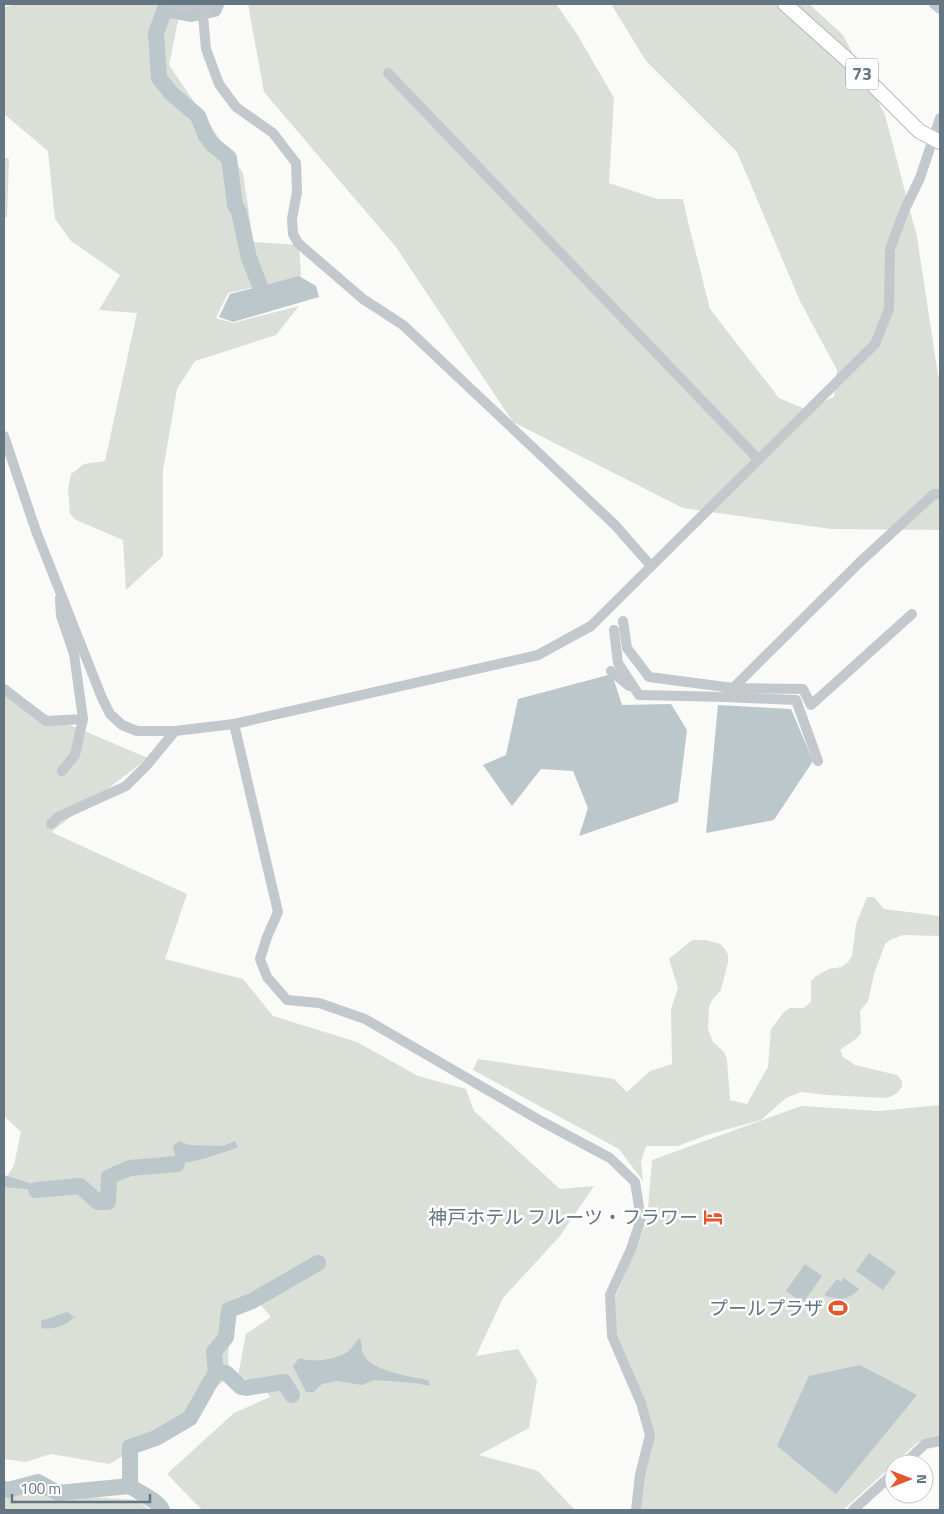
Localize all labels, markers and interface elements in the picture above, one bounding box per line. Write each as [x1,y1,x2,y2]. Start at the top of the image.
road number: 73 [846,59,878,90]
place label: 神戸ホテル フルーツ・フラワー [428,1202,698,1231]
hotel icon: 神戸ホテル フルーツ・フラワー [702,1206,724,1228]
place label: プールプラザ [709,1293,823,1322]
sports icon: プールプラザ [827,1297,849,1319]
north arrow [884,1454,934,1504]
scale bar [12,1472,150,1504]
text: N [912,1474,933,1484]
text: 100 m [20,1477,61,1500]

